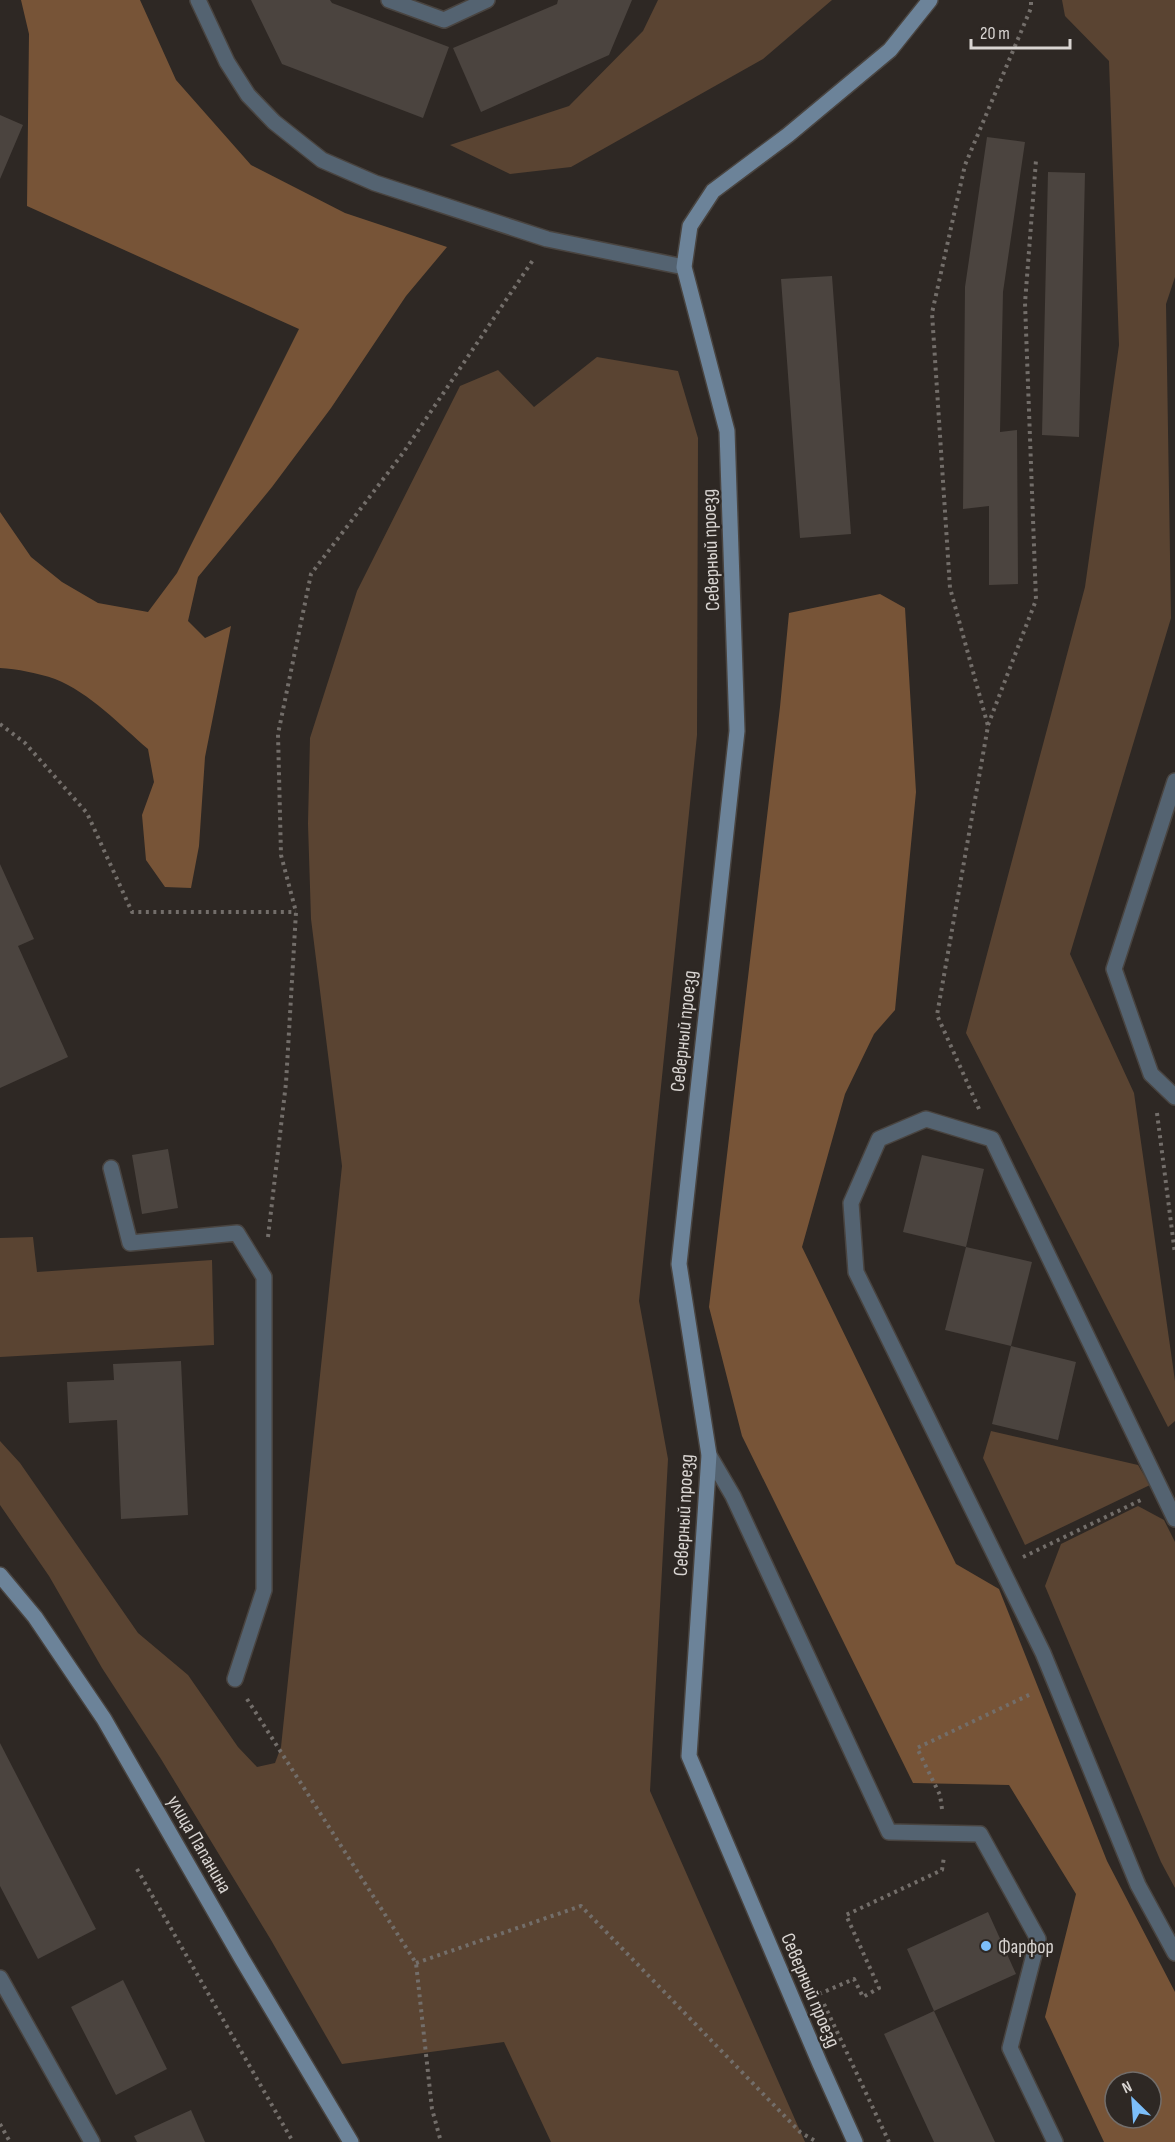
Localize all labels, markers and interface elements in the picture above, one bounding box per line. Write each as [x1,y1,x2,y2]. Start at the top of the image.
scale bar [971,12,1070,50]
text: 20 m [980,23,1010,44]
street label: Северный проезд [697,488,725,611]
street label: Северный проезд [666,969,702,1093]
street label: Северный проезд [669,1453,699,1577]
street label: улица Папанина [161,1791,237,1898]
street label: Северный проезд [775,1929,845,2051]
place label: Фарфор [998,1935,1054,1959]
marker: Фарфор [979,1939,993,1953]
north arrow [1103,2070,1163,2130]
text: N [1119,2077,1135,2098]

